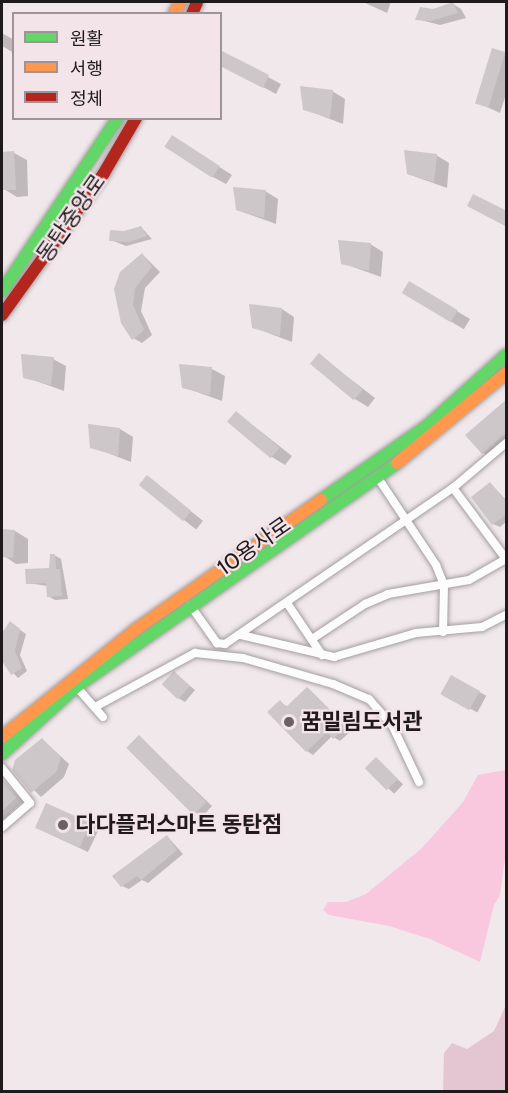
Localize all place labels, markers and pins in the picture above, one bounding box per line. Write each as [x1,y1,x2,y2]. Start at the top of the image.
place label: 꿈밀림도서관 [301,709,422,735]
marker: 꿈밀림도서관 [282,715,296,729]
place label: 다다플러스마트 동탄점 [75,812,282,838]
marker: 다다플러스마트 동탄점 [56,818,70,832]

